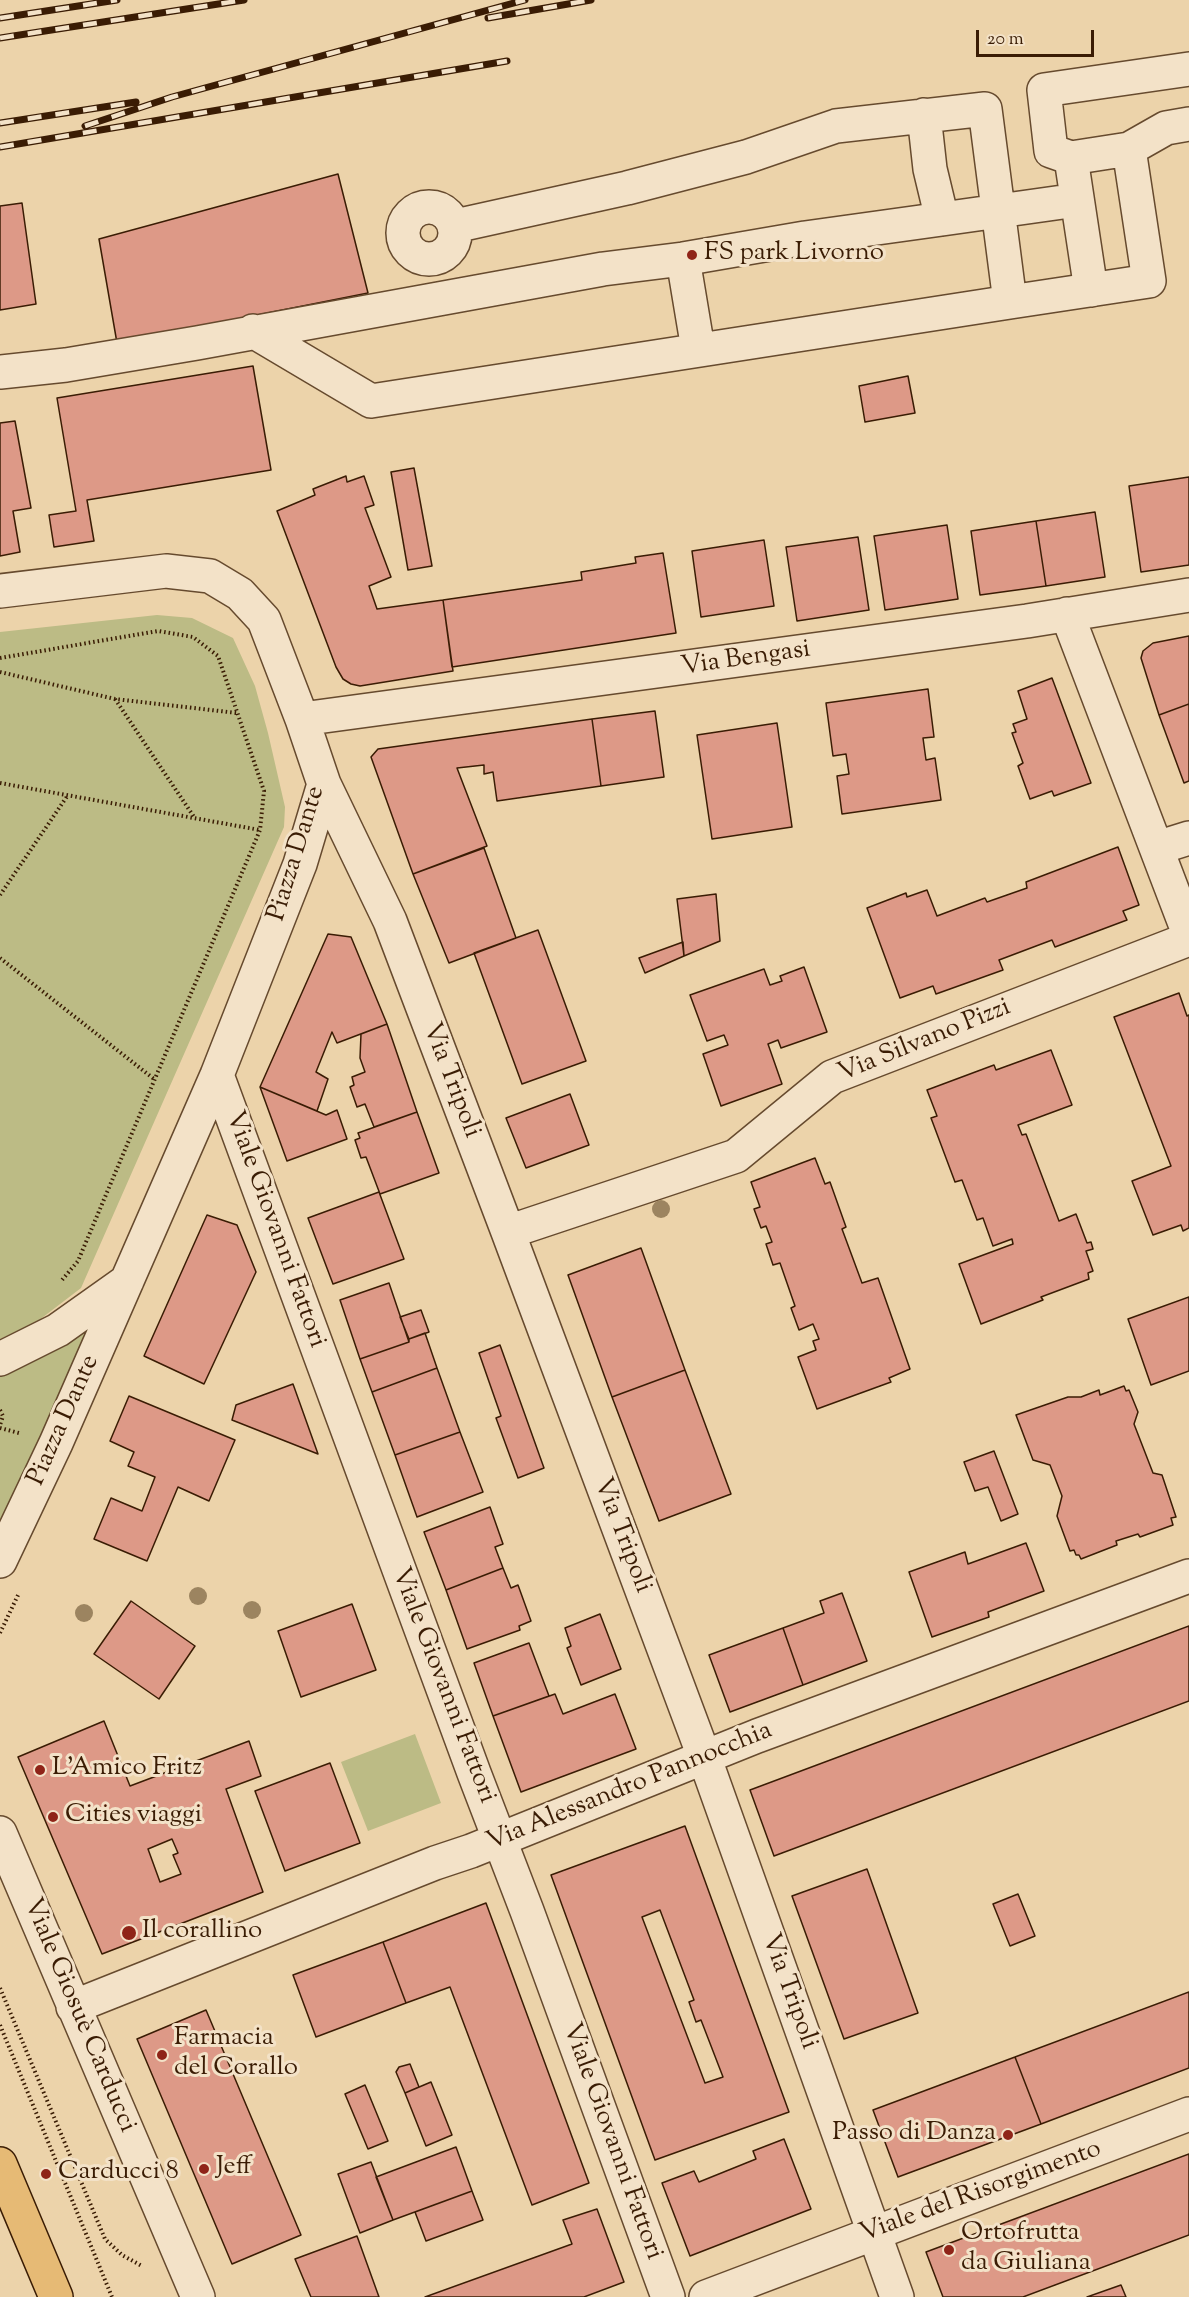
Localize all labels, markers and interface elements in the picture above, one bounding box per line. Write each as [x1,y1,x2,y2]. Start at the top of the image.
scale bar [979,18,1098,56]
text: 20 m [987,27,1024,53]
place label: FS park Livorno [704,239,884,271]
marker: FS park Livorno [685,248,699,262]
street label: Via Bengasi [679,635,813,685]
street label: Piazza Dante [263,783,333,925]
street label: Via Silvano Pizzi [834,993,1016,1091]
street label: Via Tripoli [414,1019,486,1143]
street label: Viale Giovanni Fattori [217,1107,331,1353]
street label: Piazza Dante [22,1351,108,1491]
street label: Via Tripoli [585,1474,657,1598]
street label: Viale Giovanni Fattori [383,1564,501,1808]
street label: Via Alessandro Pannocchia [483,1716,777,1860]
place label: L'Amico Fritz [52,1754,202,1786]
marker: L'Amico Fritz [33,1763,47,1777]
place label: Cities viaggi [65,1801,202,1833]
marker: Cities viaggi [46,1810,60,1824]
street label: Viale Giosuè Carducci [15,1894,141,2138]
place label: Il corallino [142,1917,262,1949]
marker: Il corallino [120,1924,138,1942]
street label: Via Tripoli [753,1930,823,2054]
street label: Viale Giovanni Fattori [554,2019,668,2265]
place label: Farmacia del Corallo [174,2024,298,2086]
marker: Farmacia del Corallo [155,2048,169,2062]
place label: Passo di Danza [832,2119,996,2151]
marker: Passo di Danza [1001,2128,1015,2142]
street label: Viale del Risorgimento [856,2135,1106,2251]
place label: Jeff [216,2153,251,2185]
place label: Carducci 8 [58,2158,179,2190]
marker: Jeff [197,2162,211,2176]
marker: Carducci 8 [39,2167,53,2181]
place label: Ortofrutta da Giuliana [961,2219,1091,2280]
marker: Ortofrutta da Giuliana [942,2243,956,2257]

